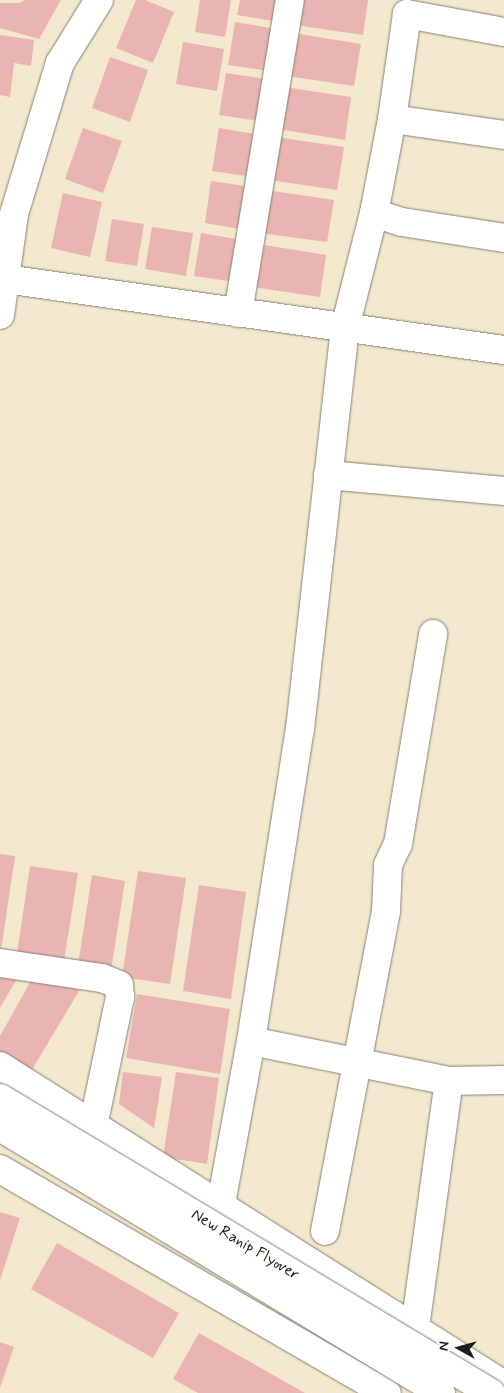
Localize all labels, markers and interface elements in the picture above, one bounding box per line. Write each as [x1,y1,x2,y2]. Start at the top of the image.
street label: New Ranip Flyover [188,1206,302,1284]
north arrow [434,1323,484,1373]
text: N [435,1340,454,1352]

